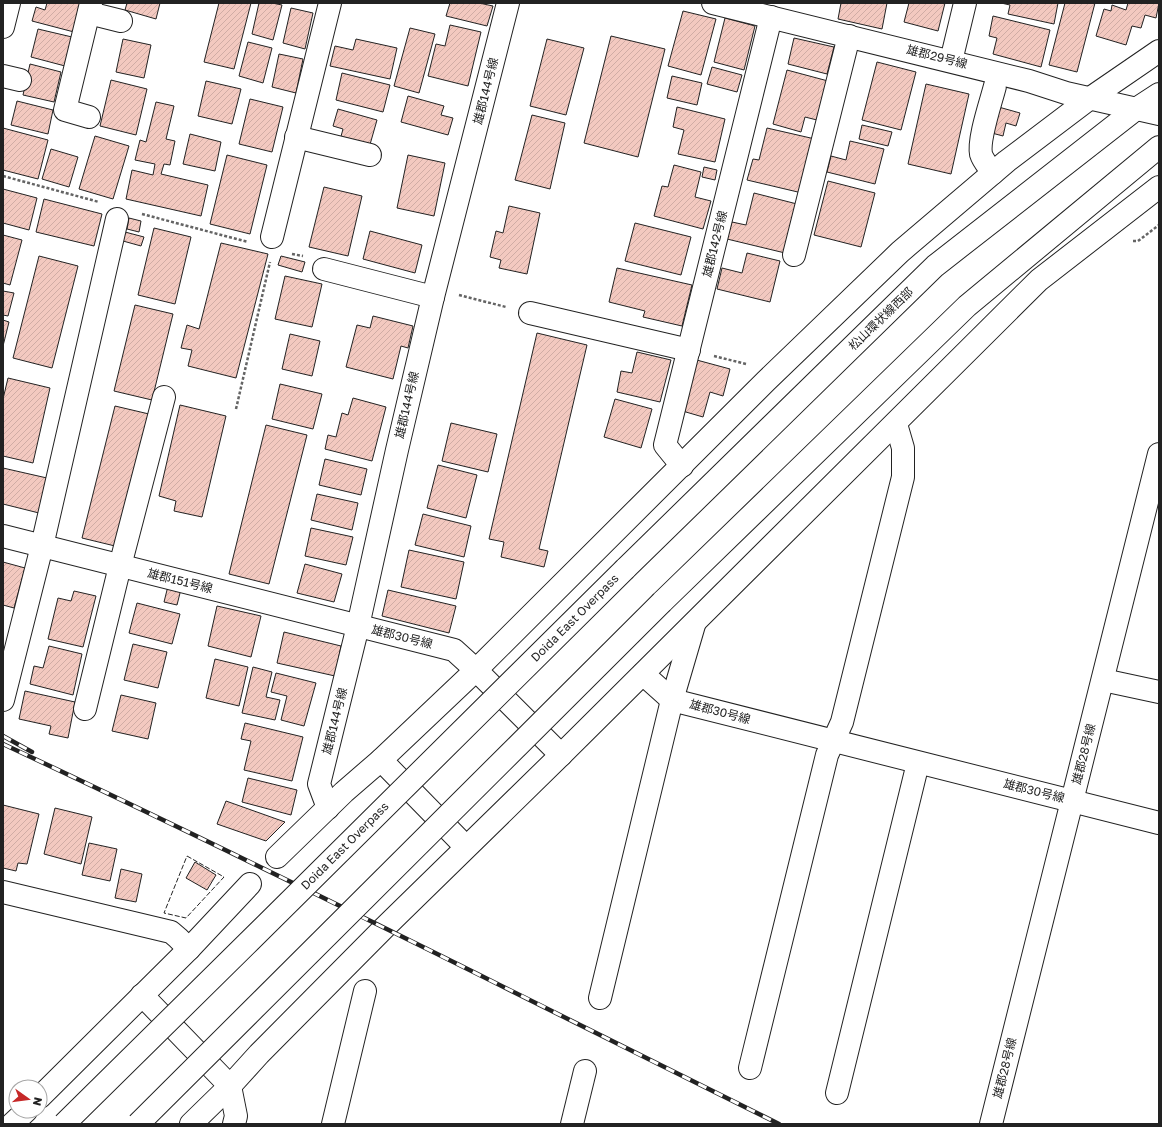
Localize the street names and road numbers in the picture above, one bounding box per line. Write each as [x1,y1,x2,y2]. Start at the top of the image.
street label: 雄郡29号線 [905,42,969,71]
street label: 雄郡144号線 [470,56,501,126]
street label: 雄郡142号線 [699,209,730,279]
street label: 松山環状線西部 [845,284,916,353]
street label: 雄郡144号線 [392,370,422,440]
street label: 雄郡151号線 [146,565,214,596]
street label: Doida East Overpass [528,571,622,665]
street label: 雄郡30号線 [370,622,434,651]
street label: 雄郡144号線 [319,686,350,756]
street label: 雄郡30号線 [688,696,752,727]
street label: 雄郡28号線 [1069,722,1098,786]
street label: 雄郡30号線 [1002,776,1066,805]
street label: Doida East Overpass [298,799,392,893]
street label: 雄郡28号線 [990,1036,1019,1100]

